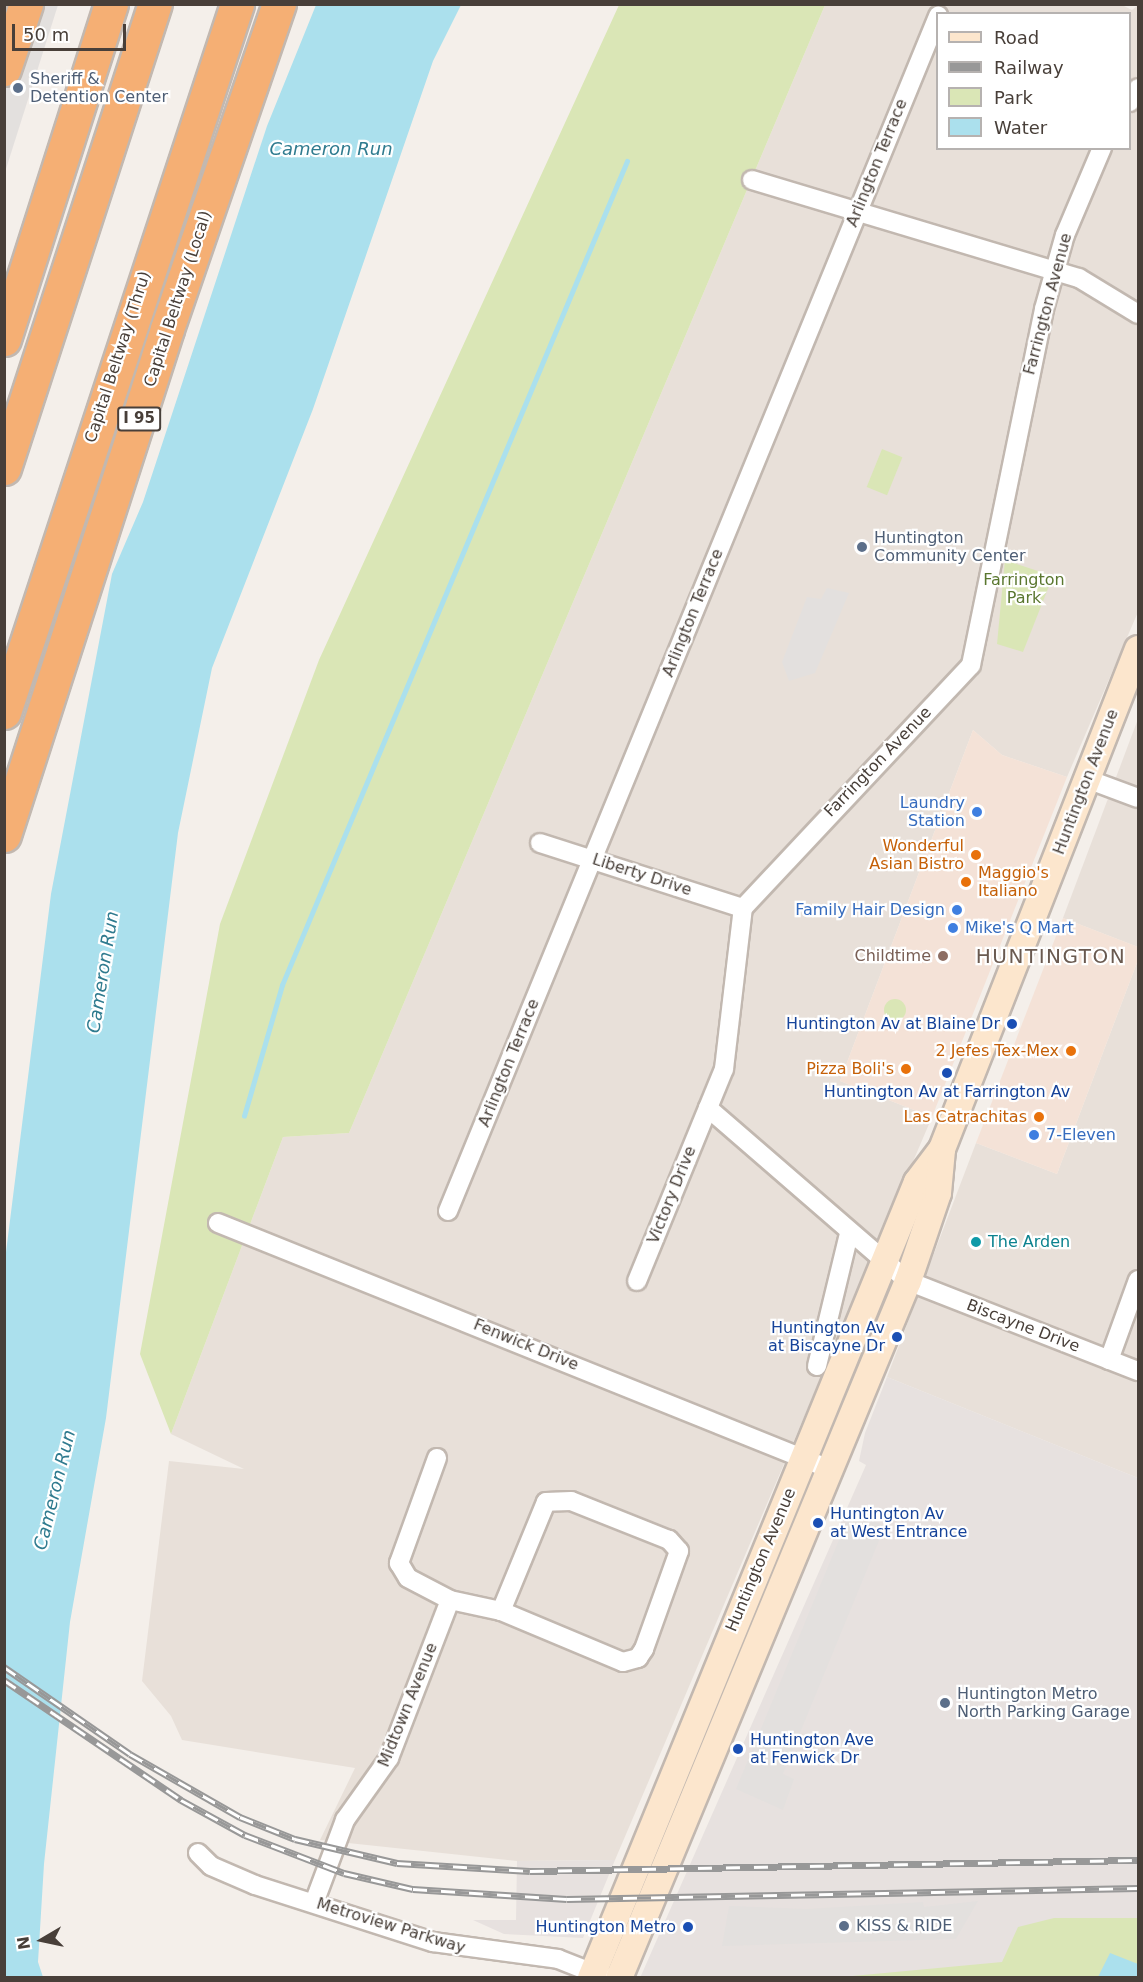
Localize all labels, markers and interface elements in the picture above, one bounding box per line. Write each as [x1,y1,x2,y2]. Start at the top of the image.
scale bar [15,12,129,50]
legend [936,12,1131,150]
text: 50 m [23,24,69,45]
text: Road [994,27,1039,48]
text: Railway [994,57,1064,78]
place label: Sheriff & Detention Center [30,69,168,107]
marker: Sheriff & Detention Center [11,81,25,95]
text: Park [994,87,1033,108]
street label: Arlington Terrace [843,96,911,230]
text: Water [994,117,1047,138]
water label: Cameron Run [269,138,393,160]
street label: Capital Beltway (Local) [140,208,216,390]
street label: Farrington Avenue [1020,231,1076,377]
street label: Capital Beltway (Thru) [81,269,155,445]
road number: I 95 [116,407,162,431]
place label: Huntington Community Center [874,528,1026,566]
marker: Huntington Community Center [855,540,869,554]
street label: Arlington Terrace [659,546,727,680]
park label: Farrington Park [983,570,1065,608]
street label: Farrington Avenue [820,703,936,821]
street label: Huntington Avenue [1049,707,1123,857]
place label: Laundry Station [900,793,965,831]
marker: Laundry Station [970,805,984,819]
place label: Wonderful Asian Bistro [869,836,964,874]
marker: Wonderful Asian Bistro [969,848,983,862]
street label: Liberty Drive [590,850,694,900]
place label: Maggio's Italiano [978,863,1049,901]
marker: Maggio's Italiano [959,875,973,889]
place label: Family Hair Design [795,900,945,920]
marker: Family Hair Design [950,903,964,917]
water label: Cameron Run [83,910,123,1034]
place label: Mike's Q Mart [965,918,1074,938]
marker: Mike's Q Mart [946,921,960,935]
district label: HUNTINGTON [976,944,1126,968]
place label: Childtime [854,946,931,966]
marker: Childtime [936,949,950,963]
street label: Arlington Terrace [475,996,543,1130]
place label: Huntington Av at Blaine Dr [786,1014,1000,1034]
marker: Huntington Av at Blaine Dr [1005,1017,1019,1031]
place label: 2 Jefes Tex-Mex [936,1041,1059,1061]
marker: 2 Jefes Tex-Mex [1064,1044,1078,1058]
place label: Pizza Boli's [806,1059,894,1079]
marker: Pizza Boli's [899,1062,913,1076]
marker: Huntington Av at Farrington Av [940,1066,954,1080]
place label: Huntington Av at Farrington Av [824,1082,1070,1102]
place label: Las Catrachitas [903,1107,1027,1127]
marker: Las Catrachitas [1032,1110,1046,1124]
place label: 7-Eleven [1046,1125,1116,1145]
marker: 7-Eleven [1027,1128,1041,1142]
street label: Victory Drive [644,1143,700,1247]
place label: The Arden [988,1232,1070,1252]
marker: The Arden [969,1235,983,1249]
street label: Biscayne Drive [964,1296,1082,1356]
street label: Fenwick Drive [471,1315,581,1375]
place label: Huntington Av at Biscayne Dr [768,1318,885,1356]
marker: Huntington Av at Biscayne Dr [890,1330,904,1344]
water label: Cameron Run [30,1428,80,1552]
street label: Huntington Avenue [722,1485,800,1635]
place label: Huntington Av at West Entrance [830,1504,967,1542]
marker: Huntington Av at West Entrance [811,1516,825,1530]
street label: Midtown Avenue [374,1640,442,1770]
place label: Huntington Metro North Parking Garage [957,1684,1130,1722]
marker: Huntington Metro North Parking Garage [938,1696,952,1710]
place label: Huntington Ave at Fenwick Dr [750,1730,874,1768]
marker: Huntington Ave at Fenwick Dr [731,1742,745,1756]
street label: Metroview Parkway [314,1894,468,1958]
north arrow [12,1910,72,1970]
place label: KISS & RIDE [856,1916,952,1936]
place label: Huntington Metro [535,1917,676,1937]
marker: KISS & RIDE [837,1919,851,1933]
marker: Huntington Metro [681,1920,695,1934]
text: N [13,1935,34,1951]

